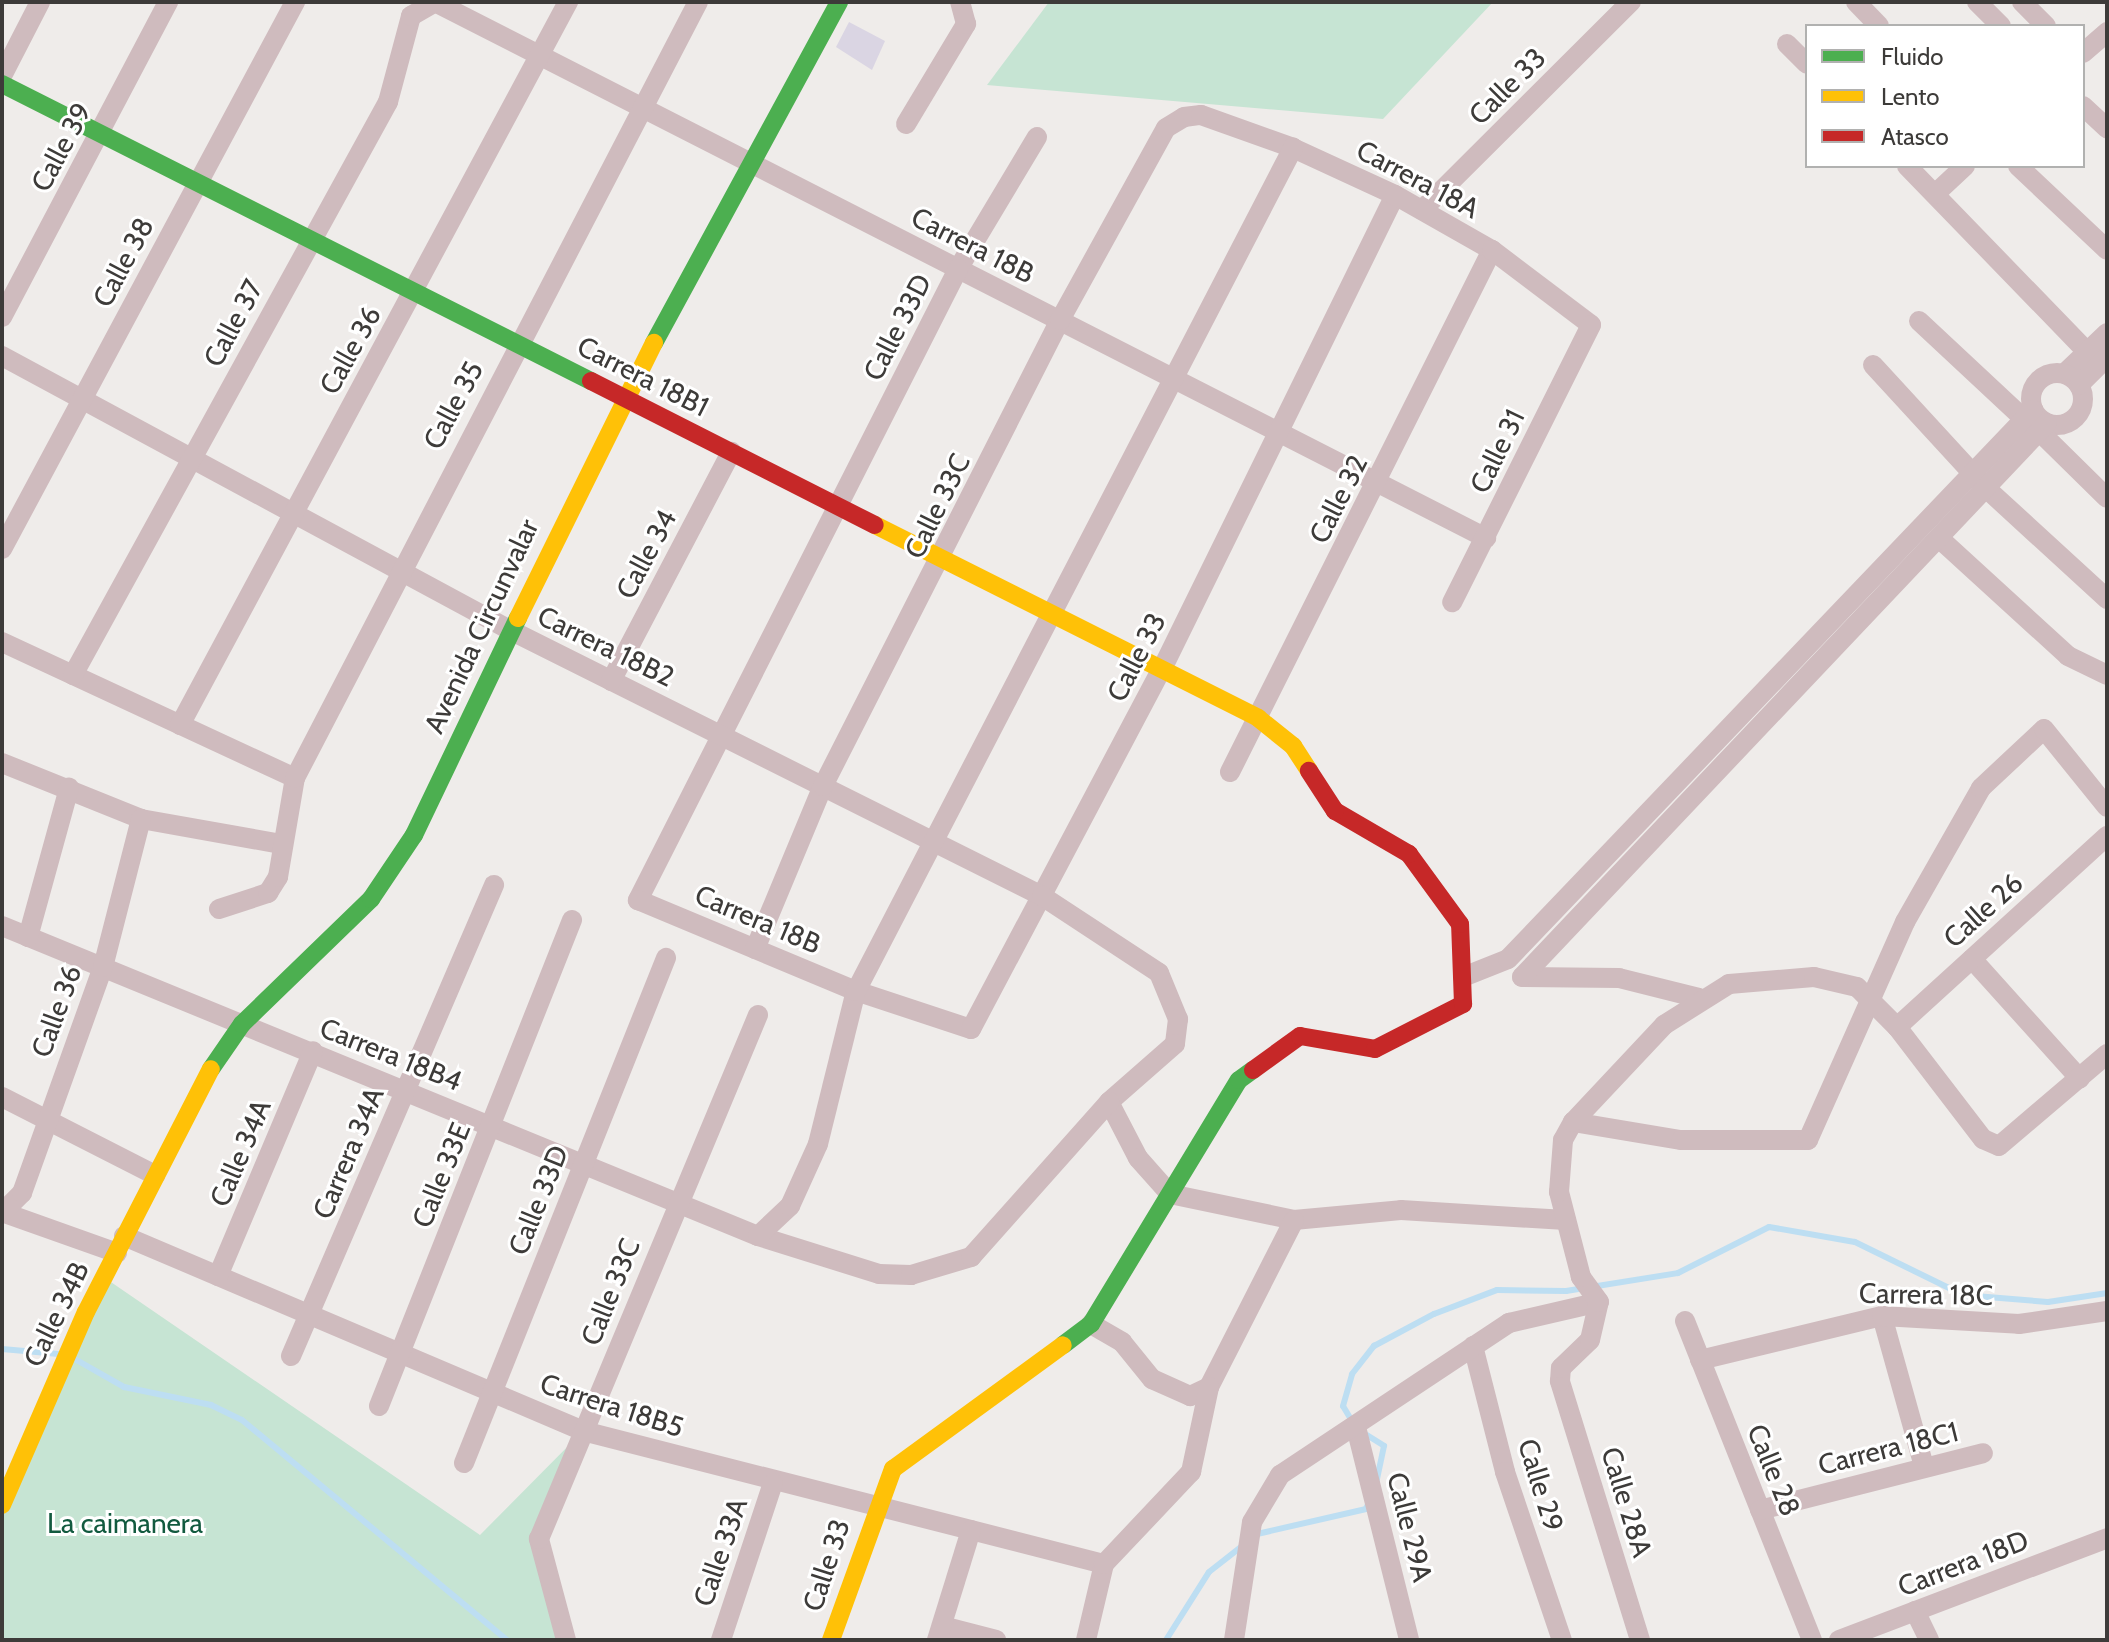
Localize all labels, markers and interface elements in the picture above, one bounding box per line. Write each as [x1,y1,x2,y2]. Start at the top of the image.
legend [1805,24,2085,168]
street label: Calle 33 [1462,41,1552,131]
text: Fluido [1881,42,1943,71]
text: Lento [1881,82,1940,111]
street label: Calle 39 [24,97,98,197]
text: Atasco [1881,122,1949,151]
street label: Carrera 18A [1351,133,1485,225]
street label: Carrera 18B [906,200,1040,290]
street label: Calle 38 [86,212,160,312]
street label: Calle 33D [856,268,938,386]
street label: Calle 37 [196,274,270,372]
street label: Calle 36 [312,300,388,400]
street label: Carrera 18B1 [572,329,714,423]
street label: Calle 35 [416,355,490,455]
street label: Calle 31 [1462,404,1532,498]
street label: Calle 33C [897,448,977,564]
street label: Calle 32 [1302,449,1374,549]
street label: Calle 34 [609,504,683,604]
street label: Avenida Circunvalar [417,514,545,738]
street label: Carrera 18B2 [532,598,680,694]
street label: Calle 33 [1100,607,1172,707]
street label: Calle 26 [1936,866,2030,954]
street label: Carrera 18B [690,877,826,961]
street label: Calle 36 [24,960,88,1062]
street label: Carrera 18B4 [315,1010,467,1098]
street label: Carrera 34A [305,1082,391,1224]
street label: Calle 34A [202,1094,278,1212]
street label: Calle 33E [405,1118,477,1232]
street label: Calle 33D [501,1140,575,1260]
street label: Calle 33C [573,1234,647,1350]
street label: Calle 34B [16,1256,96,1372]
street label: Carrera 18C [1859,1276,1993,1312]
street label: Carrera 18B5 [536,1366,688,1444]
street label: Carrera 18C1 [1814,1414,1962,1482]
street label: Calle 28 [1740,1419,1808,1521]
street label: Calle 29 [1511,1435,1571,1535]
street label: Calle 28A [1594,1443,1660,1561]
street label: Calle 29A [1380,1469,1440,1585]
street label: Calle 33A [686,1494,754,1610]
park label: La caimanera [47,1506,203,1540]
street label: Calle 33 [795,1515,857,1615]
street label: Carrera 18D [1893,1523,2033,1603]

